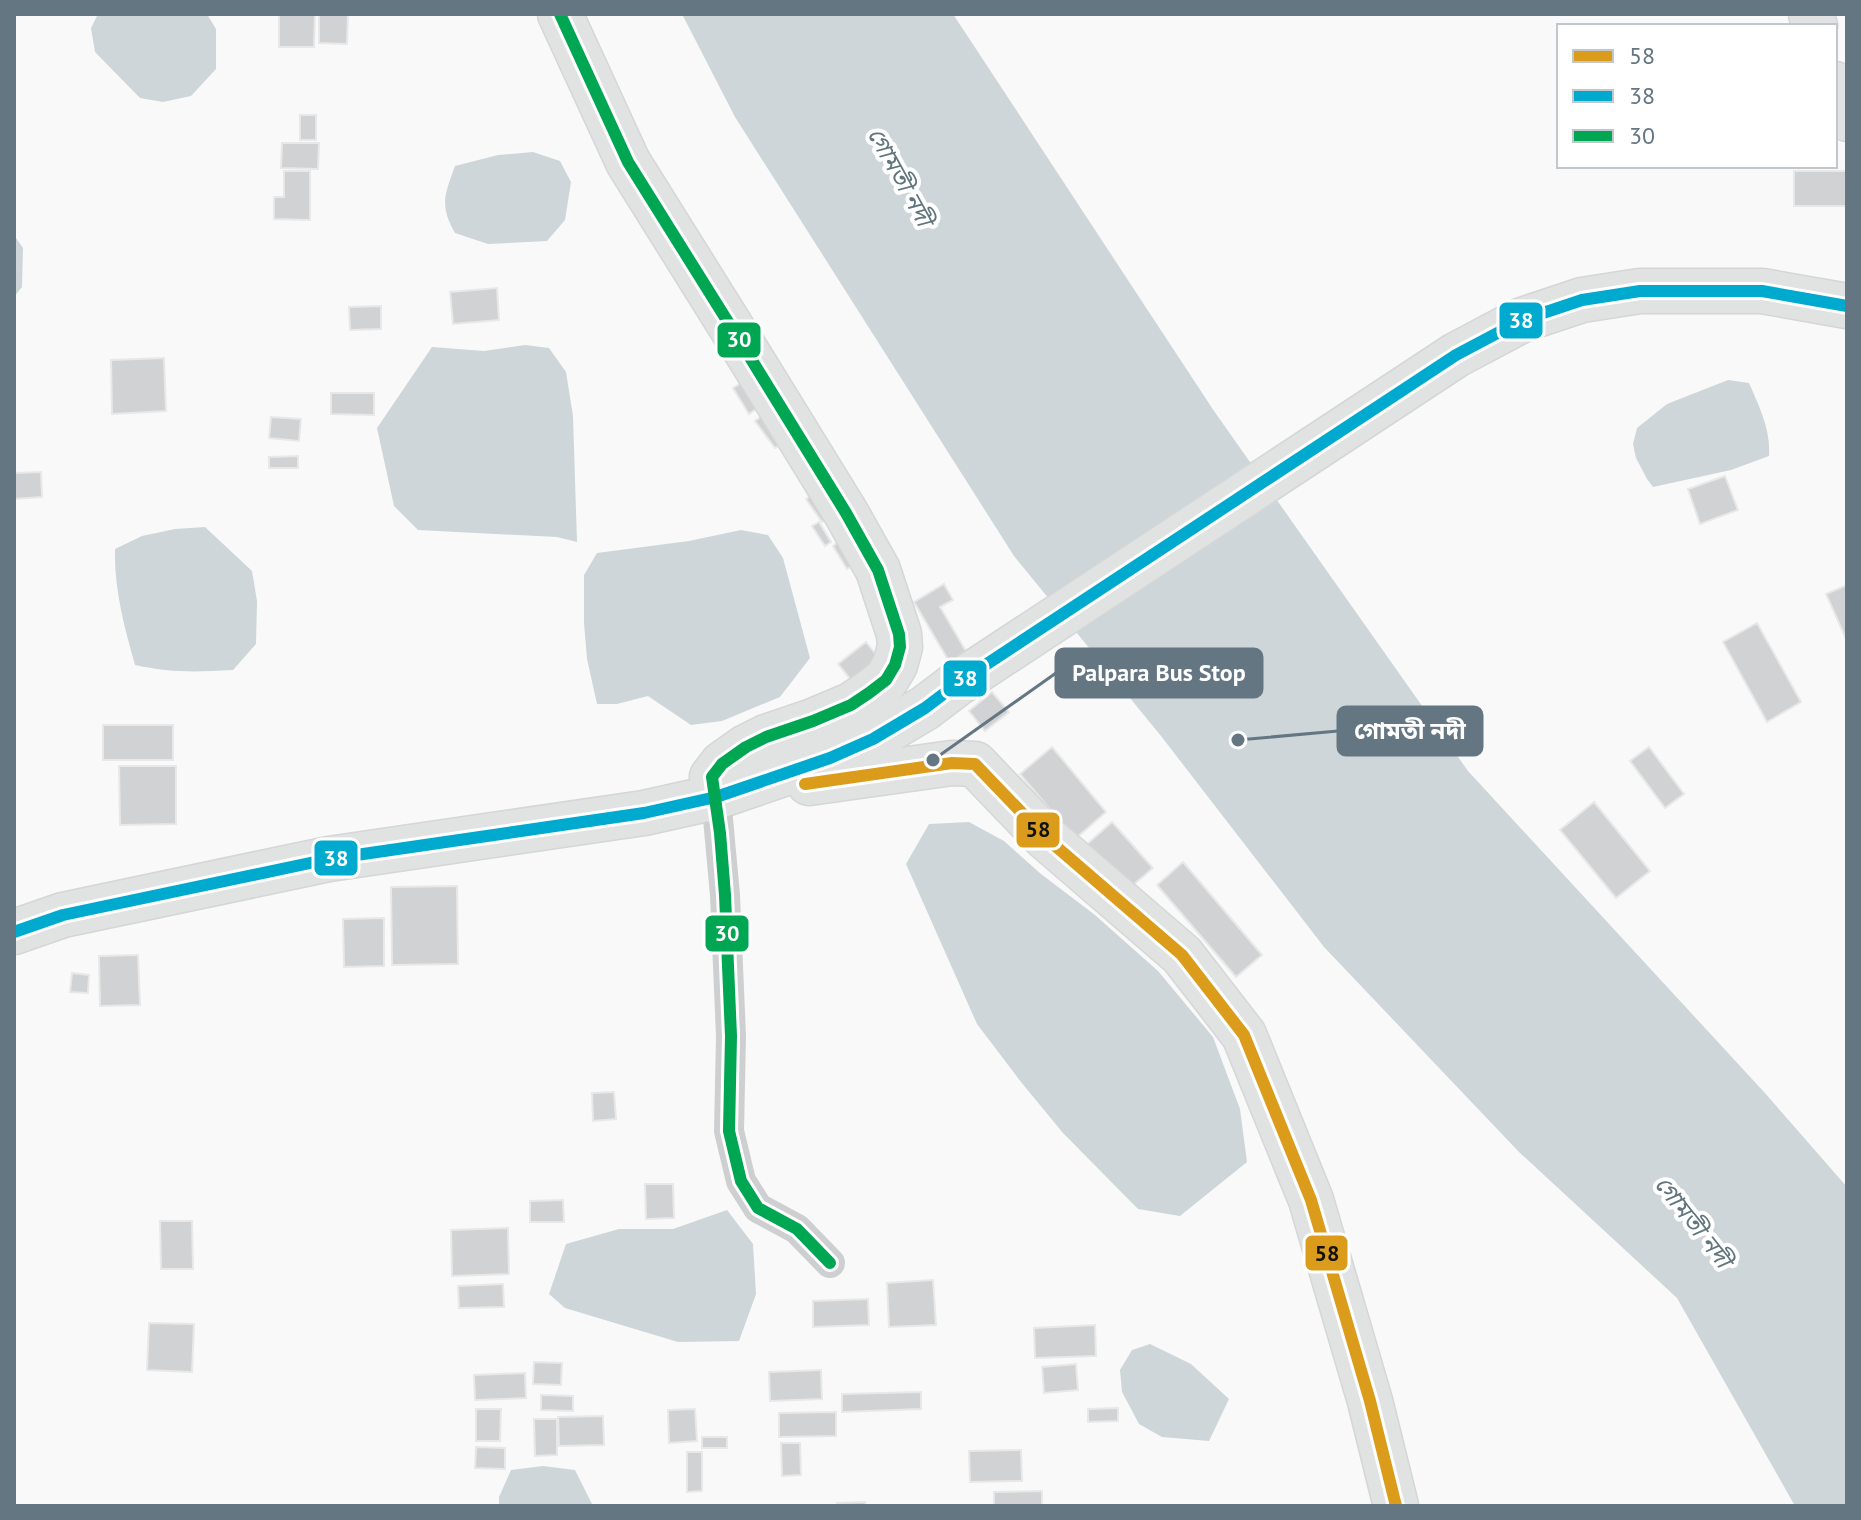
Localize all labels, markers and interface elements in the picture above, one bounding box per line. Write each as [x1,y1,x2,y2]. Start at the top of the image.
legend [1557,24,1837,168]
text: 58 [1629,40,1655,71]
text: 38 [1629,80,1655,111]
text: 30 [1629,120,1655,151]
water label: গোমতী নদী [861,122,942,236]
line badge: 38 [1498,301,1544,340]
text: 38 [1509,306,1533,334]
line badge: 30 [716,321,762,359]
text: 30 [727,325,751,353]
callout: Palpara Bus Stop [1056,649,1262,697]
text: Palpara Bus Stop [1072,657,1246,688]
line badge: 38 [942,659,988,698]
text: 38 [953,664,977,692]
callout: গোমতী নদী [1338,707,1482,755]
text: গোমতী নদী [1354,715,1467,746]
line badge: 58 [1015,811,1061,849]
text: 58 [1026,815,1050,843]
line badge: 38 [313,839,359,877]
text: 38 [324,844,348,872]
line badge: 30 [704,914,750,953]
text: 30 [715,919,739,947]
water label: গোমতী নদী [1648,1170,1742,1277]
line badge: 58 [1304,1234,1349,1272]
text: 58 [1315,1239,1339,1267]

